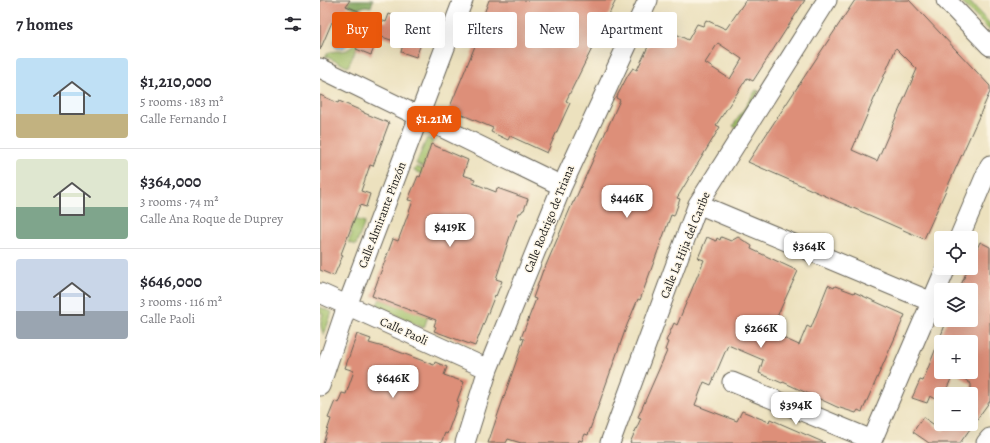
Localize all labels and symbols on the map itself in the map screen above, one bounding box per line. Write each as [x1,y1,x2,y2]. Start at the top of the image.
pin: $1.21M [401,106,467,140]
street label: Calle Almirante Pinzón [354,159,410,270]
street label: Calle Rodrigo de Triana [520,163,578,275]
pin: $446K [599,185,655,219]
street label: Calle La Hija del Caribe [656,189,714,301]
pin: $419K [422,214,478,248]
pin: $364K [781,233,837,267]
street label: Calle Paoli [377,313,431,349]
pin: $266K [733,315,789,349]
pin: $646K [365,365,421,399]
pin: $394K [768,392,824,426]

